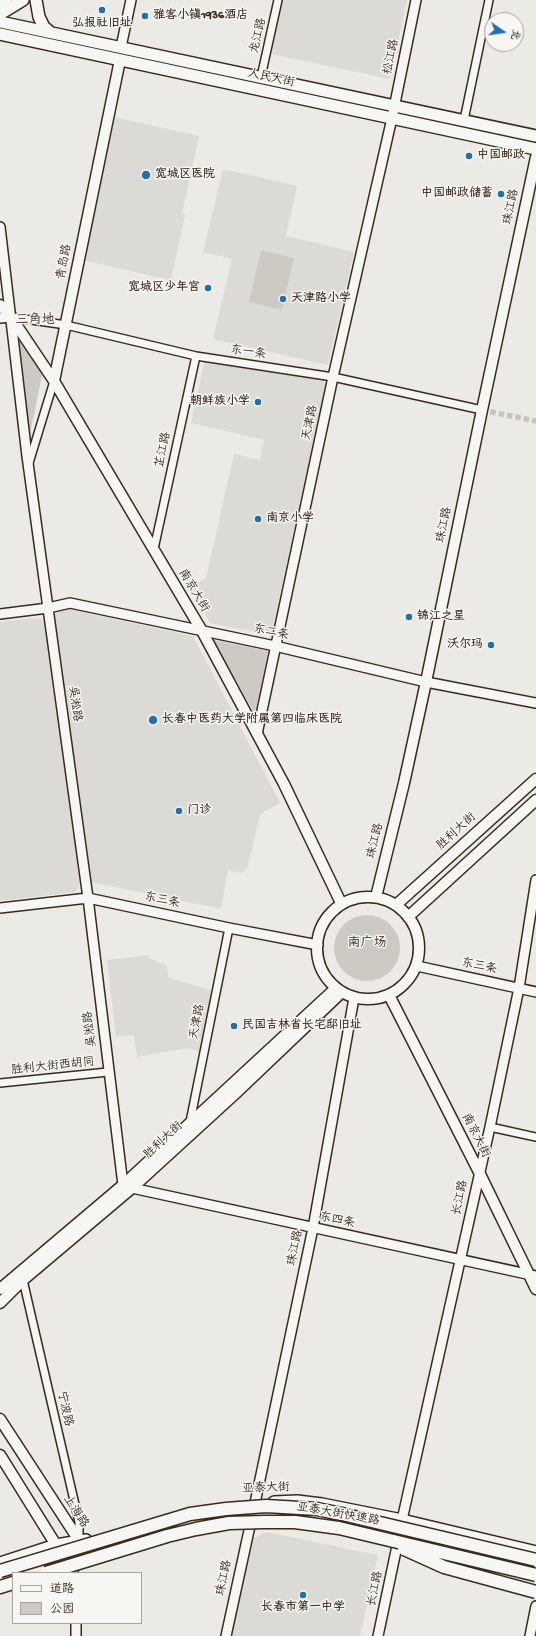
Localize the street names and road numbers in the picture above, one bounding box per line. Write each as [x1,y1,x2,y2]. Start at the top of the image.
street label: 龙江路 [248,17,270,55]
street label: 松江路 [381,38,403,76]
street label: 人民大街 [246,67,296,91]
street label: 珠江路 [501,188,523,226]
street label: 青岛路 [54,243,76,281]
street label: 东一条 [229,343,267,363]
street label: 天津路 [300,404,322,442]
street label: 芷江路 [153,431,175,469]
street label: 珠江路 [434,506,456,544]
street label: 南京大街 [174,567,212,615]
street label: 东二条 [252,622,290,644]
street label: 吴淞路 [64,685,84,723]
street label: 胜利大街 [434,811,480,853]
street label: 珠江路 [365,822,387,860]
street label: 东三条 [143,890,181,912]
street label: 东三条 [460,956,498,978]
street label: 天津路 [187,1003,209,1041]
street label: 吴淞路 [82,1010,100,1048]
street label: 胜利大街西胡同 [10,1055,96,1079]
street label: 南京大街 [458,1111,492,1161]
street label: 胜利大街 [142,1119,186,1163]
street label: 长江路 [450,1179,472,1217]
street label: 东四条 [318,1210,356,1232]
street label: 珠江路 [285,1229,307,1267]
street label: 宁波路 [53,1390,75,1428]
street label: 亚泰大街 [242,1481,290,1497]
street label: 上海路 [59,1493,91,1531]
street label: 亚泰大街快速路 [295,1501,381,1529]
street label: 珠江路 [214,1559,236,1597]
street label: 长江路 [365,1570,387,1608]

